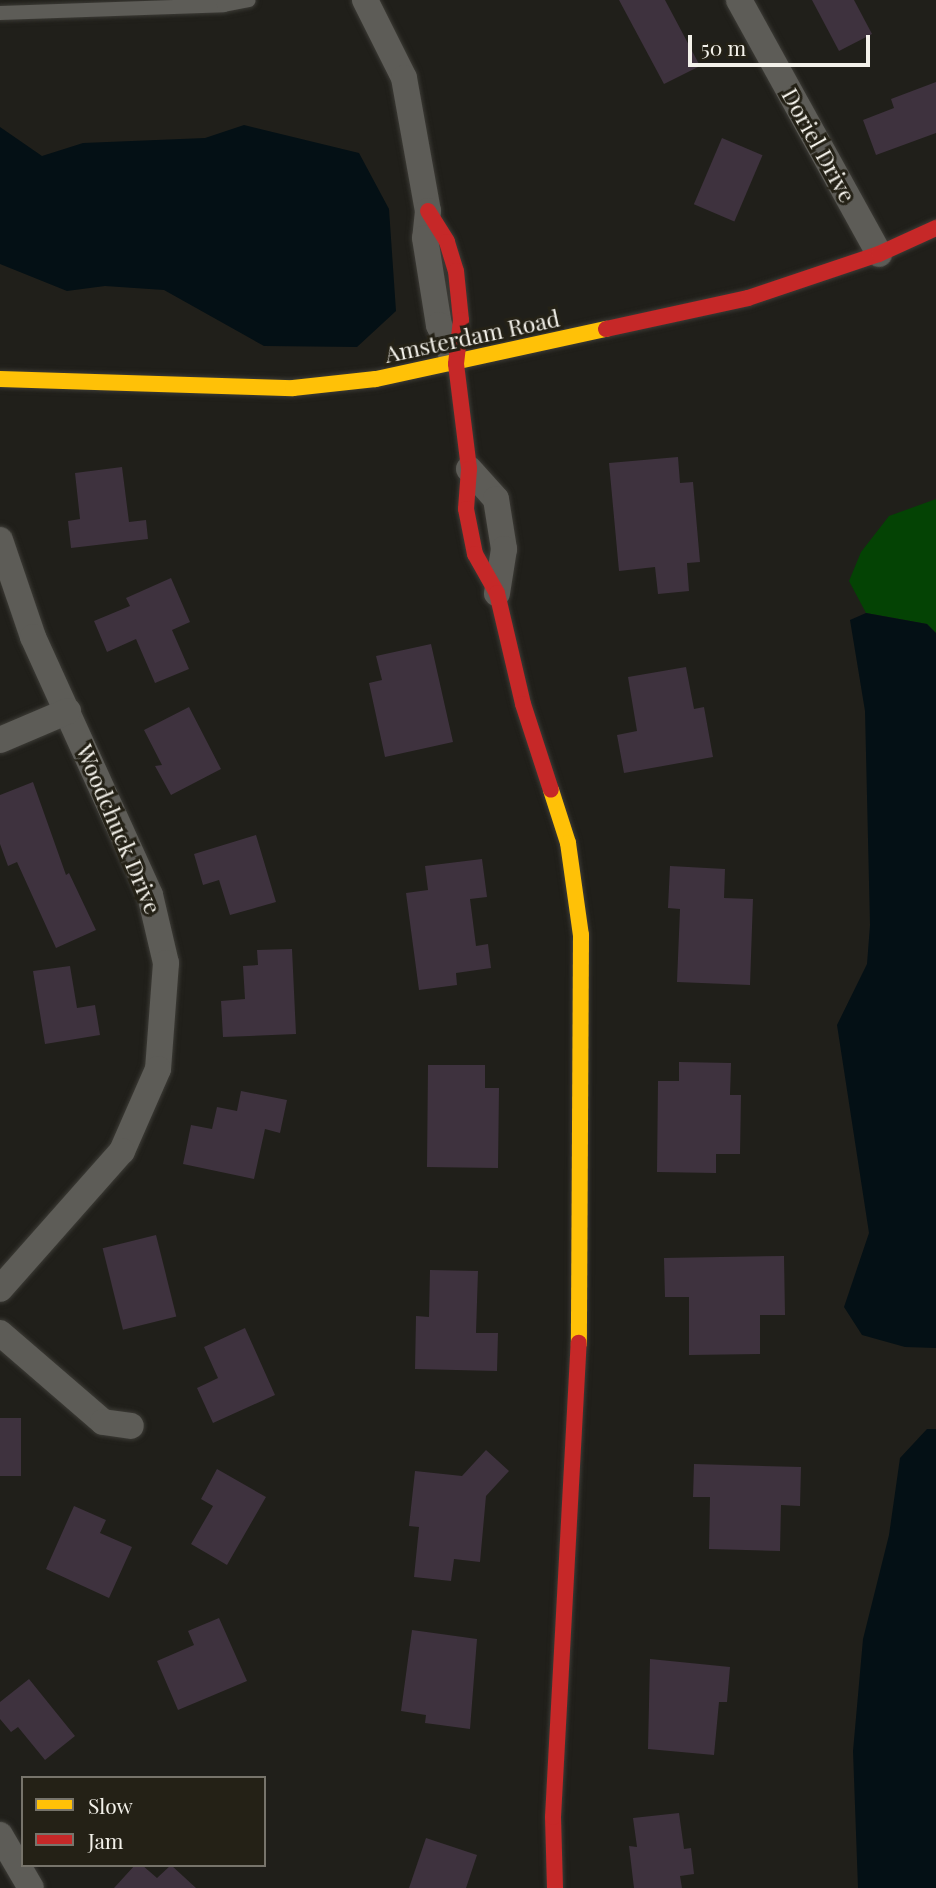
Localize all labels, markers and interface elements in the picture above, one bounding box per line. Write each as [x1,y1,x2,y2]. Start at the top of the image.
scale bar [691,21,873,65]
text: 50 m [701,33,746,61]
street label: Doriel Drive [776,83,862,207]
street label: Amsterdam Road [382,304,562,368]
street label: Woodchuck Drive [71,740,167,918]
legend [21,1776,266,1867]
text: Slow [88,1791,133,1819]
text: Jam [88,1826,124,1854]

